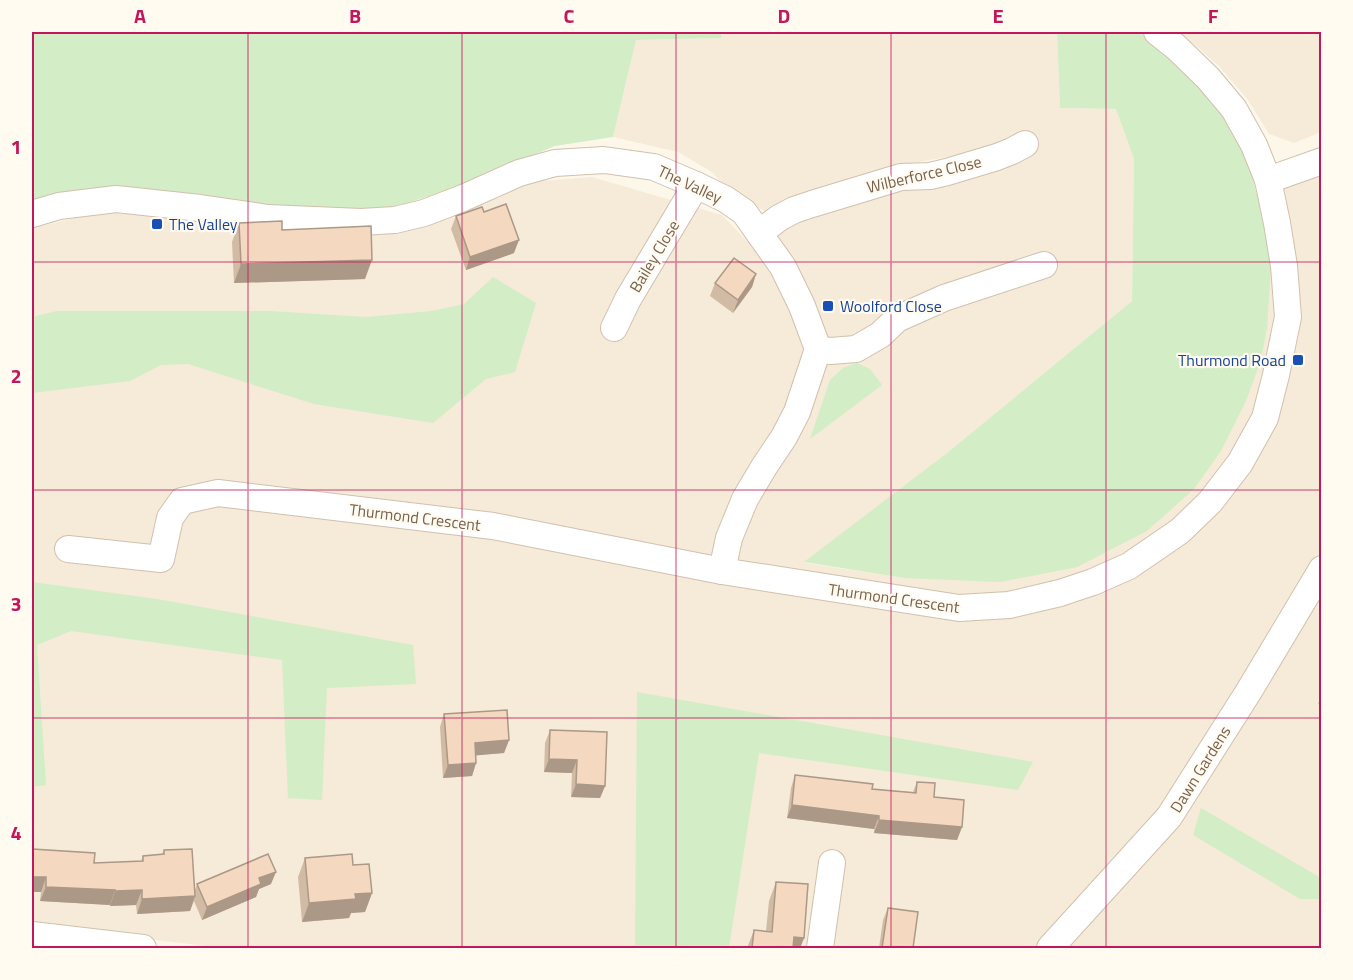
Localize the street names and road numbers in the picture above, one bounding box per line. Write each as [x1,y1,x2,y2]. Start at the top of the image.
street label: Wilberforce Close [864,149,984,199]
street label: The Valley [654,159,726,209]
street label: Bailey Close [623,215,685,297]
street label: Thurmond Crescent [348,497,482,537]
street label: Thurmond Crescent [827,577,961,619]
street label: Dawn Gardens [1164,721,1236,817]

